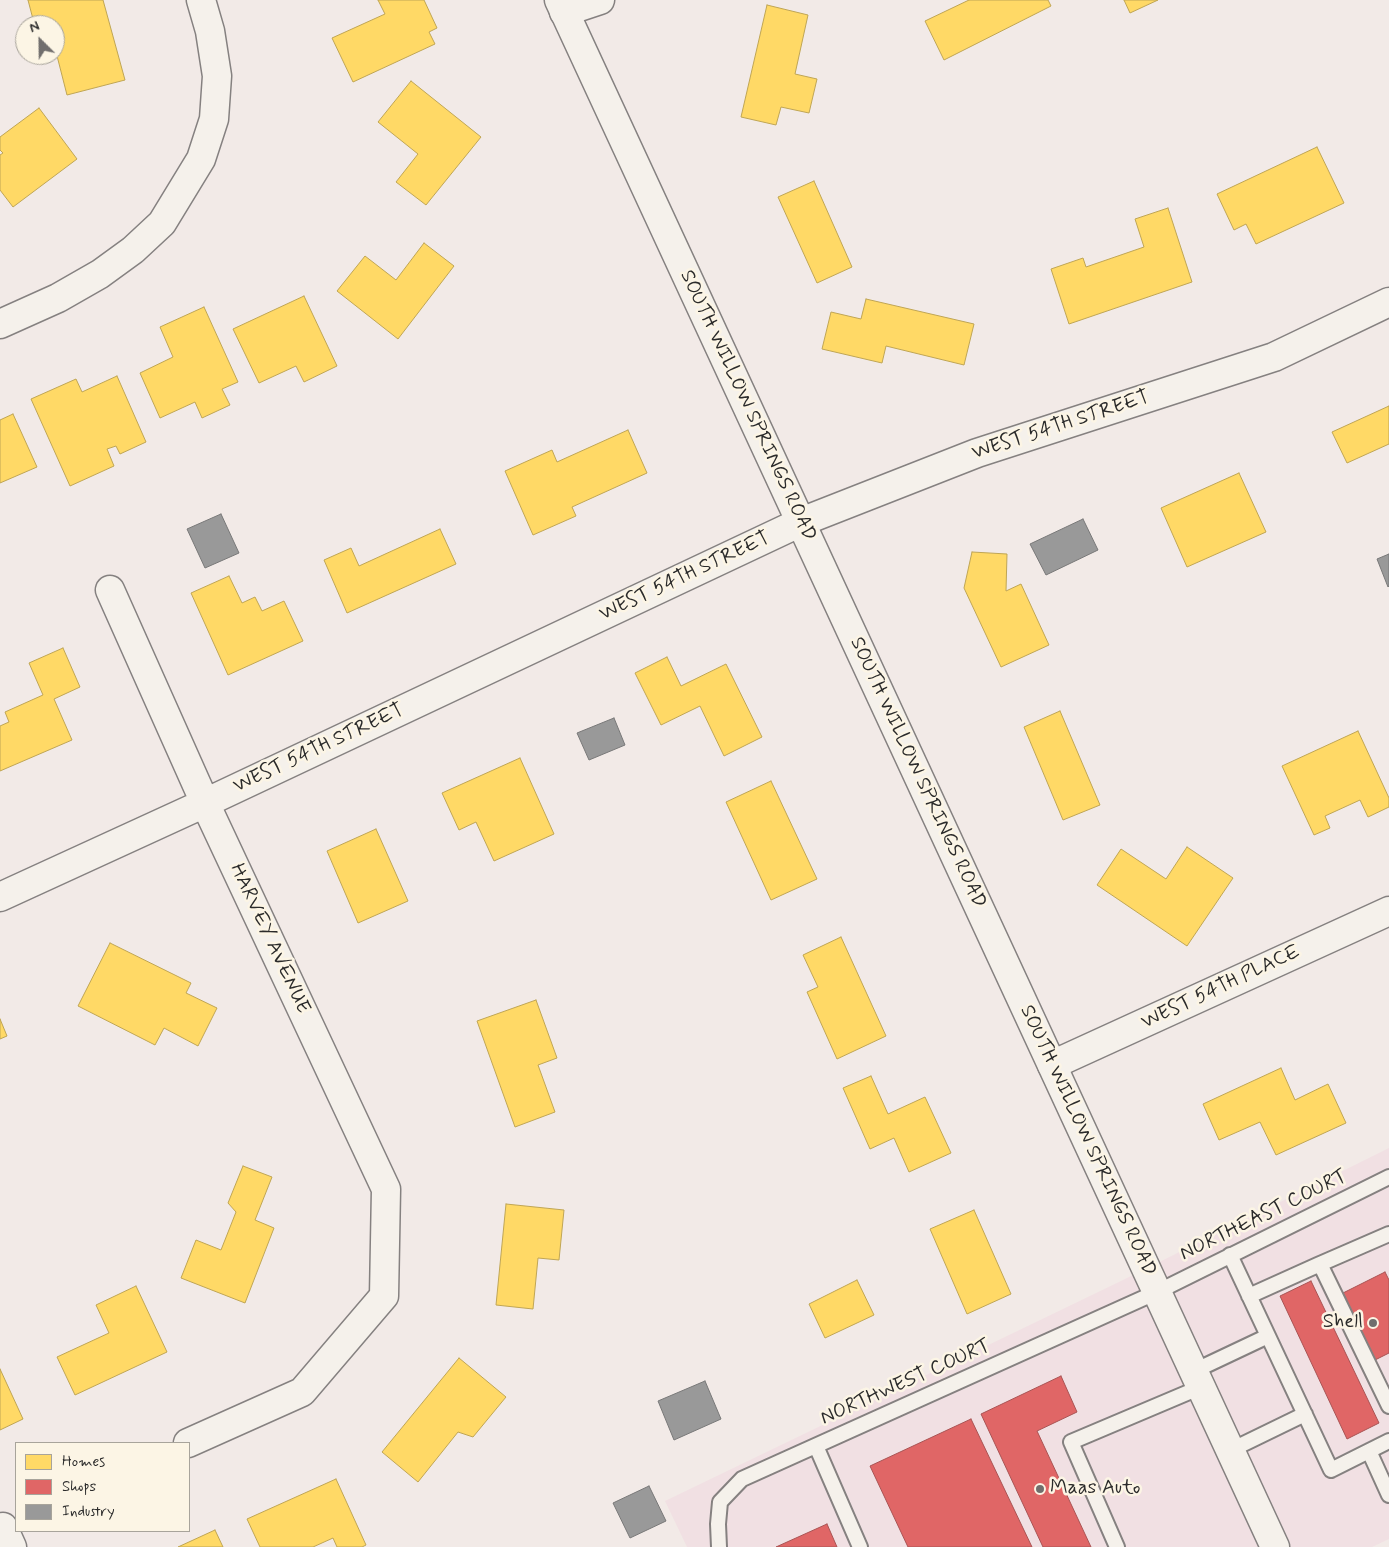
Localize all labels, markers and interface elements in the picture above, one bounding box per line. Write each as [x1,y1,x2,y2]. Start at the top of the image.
north arrow [15,15,65,65]
text: N [27,17,42,37]
street label: SOUTH WILLOW SPRINGS ROAD [674,267,820,545]
street label: WEST 54TH STREET [969,386,1153,466]
street label: WEST 54TH STREET [596,527,774,627]
street label: SOUTH WILLOW SPRINGS ROAD [844,634,990,912]
street label: WEST 54TH STREET [230,699,408,799]
street label: HARVEY AVENUE [224,860,314,1018]
street label: WEST 54TH PLACE [1138,941,1304,1035]
street label: SOUTH WILLOW SPRINGS ROAD [1014,1002,1160,1280]
street label: NORTHEAST COURT [1176,1165,1352,1267]
place label: Shell [1323,1311,1363,1335]
marker: Shell [1367,1317,1379,1329]
street label: NORTHWEST COURT [817,1335,995,1431]
legend [15,1442,190,1532]
text: Homes [62,1452,105,1472]
text: Shops [62,1477,96,1497]
place label: Maas Auto [1050,1477,1140,1501]
marker: Maas Auto [1034,1483,1046,1495]
text: Industry [62,1502,115,1522]

